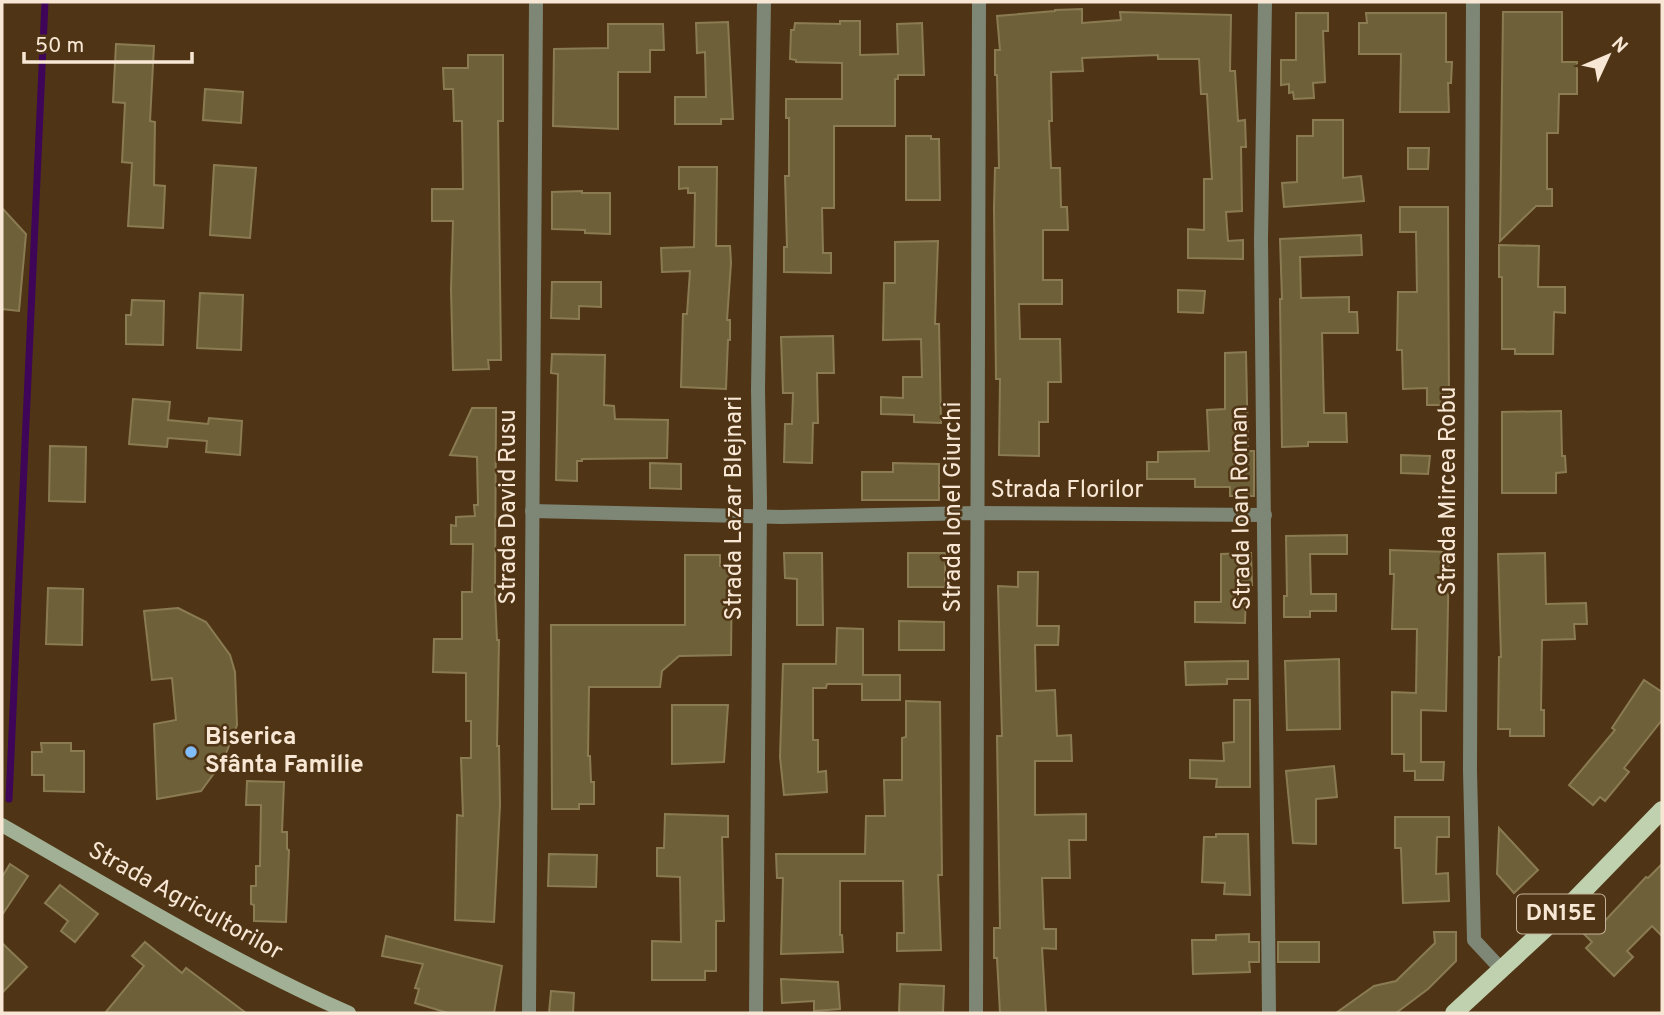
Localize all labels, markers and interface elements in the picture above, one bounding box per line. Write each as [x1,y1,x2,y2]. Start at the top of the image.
scale bar [24,21,192,65]
north arrow [1573,21,1643,91]
text: N [1605,32,1632,59]
text: 50 m [35,33,84,60]
street label: Strada Mircea Robu [1434,387,1464,595]
street label: Strada Lazar Blejnari [720,396,750,620]
street label: Strada Ionel Giurchi [939,401,969,613]
street label: Strada Ioan Roman [1225,406,1259,610]
street label: Strada David Rusu [494,409,524,605]
street label: Strada Florilor [990,476,1144,506]
place label: Biserica Sfânta Familie [205,723,364,781]
marker: Biserica Sfânta Familie [183,744,199,760]
street label: Strada Agricultorilor [82,836,288,968]
road number: DN15E [1517,894,1605,934]

